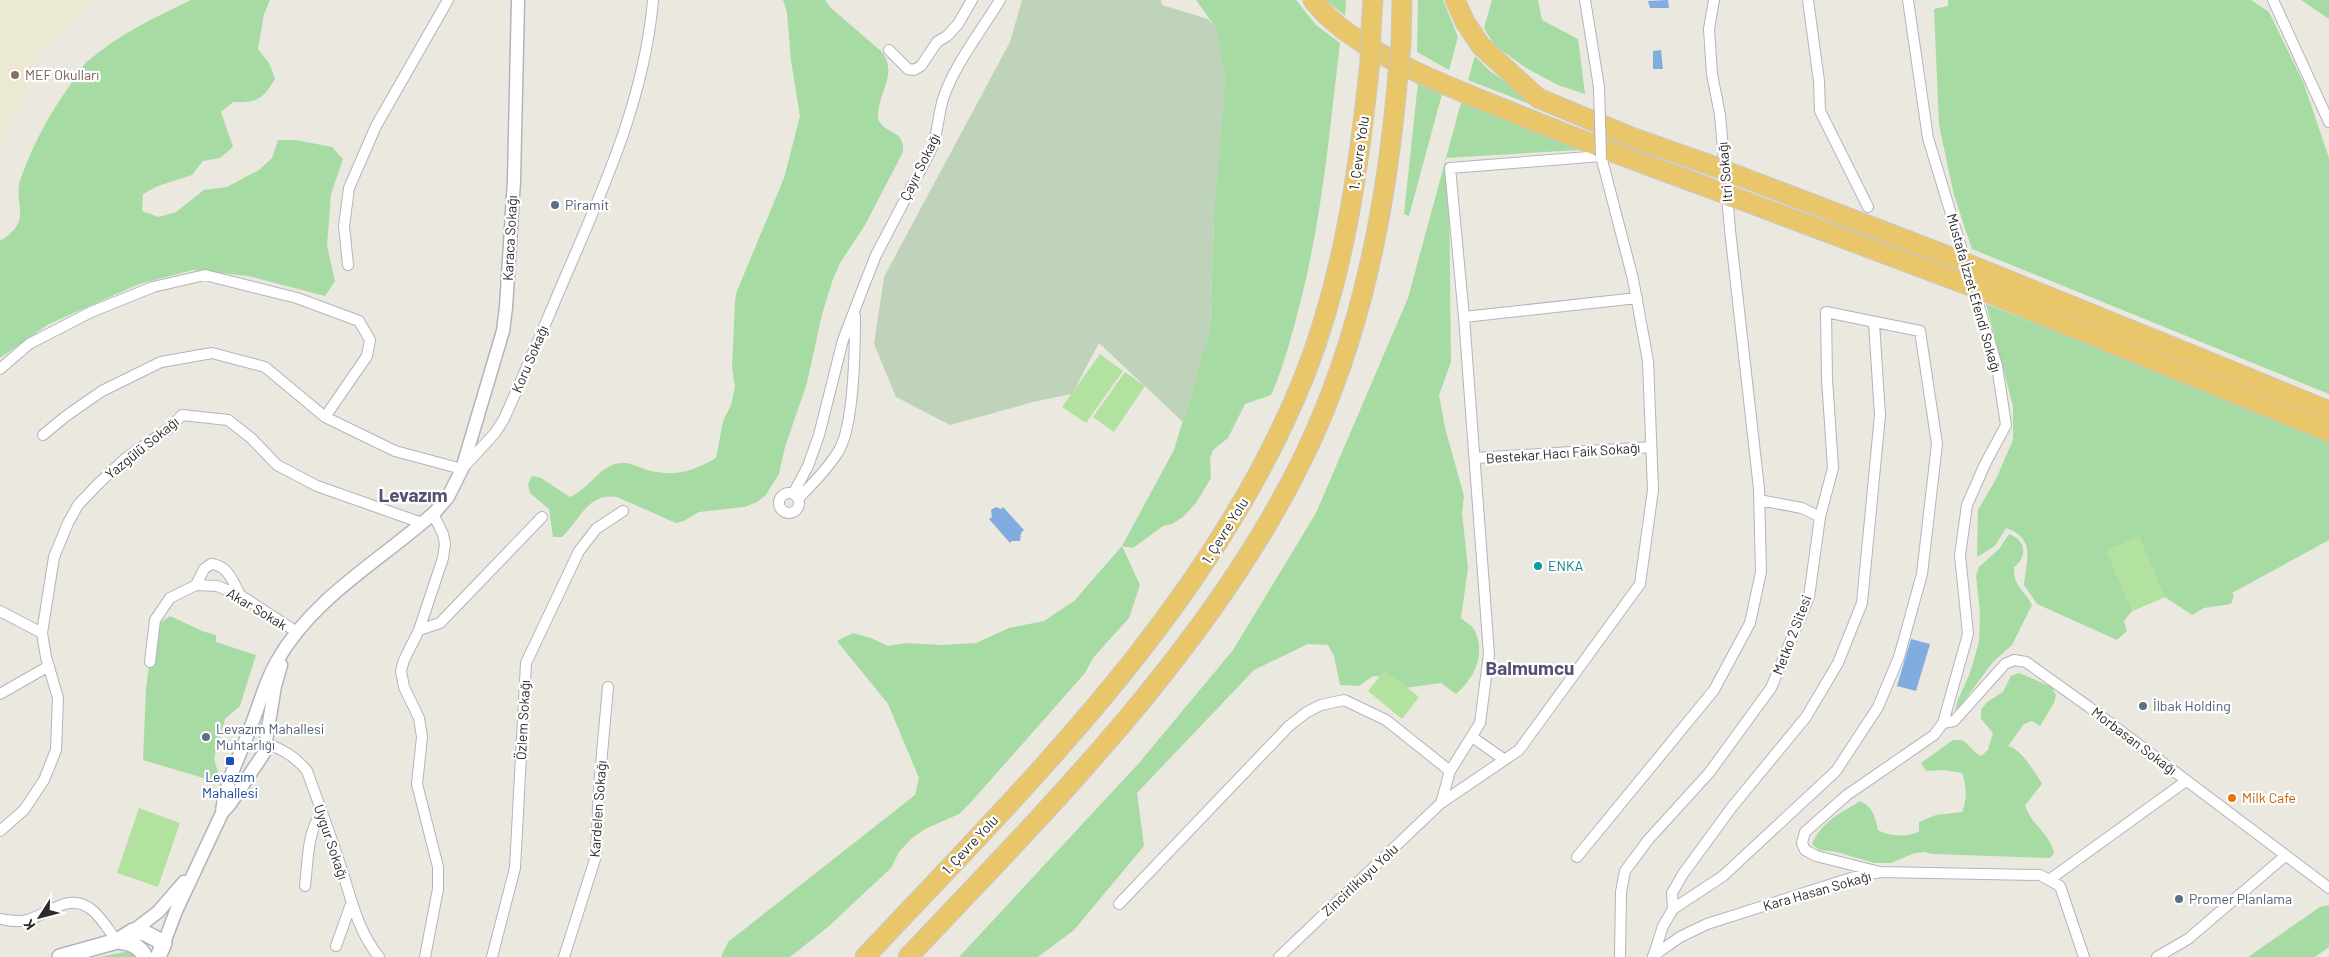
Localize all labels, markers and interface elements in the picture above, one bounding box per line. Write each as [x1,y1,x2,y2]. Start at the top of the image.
place label: MEF Okulları [25,66,99,83]
marker: MEF Okulları [9,69,21,81]
street label: 1. Çevre Yolu [1345,115,1372,191]
street label: Çayır Sokağı [896,130,943,203]
street label: Itri Sokağı [1713,141,1736,203]
street label: Karaca Sokağı [499,195,520,281]
place label: Piramit [565,196,609,213]
marker: Piramit [549,199,561,211]
street label: Mustafa İzzet Efendi Sokağı [1944,211,2005,374]
street label: Koru Sokağı [508,322,551,395]
street label: Yazgülü Sokağı [102,413,182,482]
street label: Bestekar Hacı Faik Sokağı [1485,439,1641,466]
district label: Levazım [378,483,448,506]
street label: 1. Çevre Yolu [1198,495,1252,567]
place label: ENKA [1548,557,1584,574]
marker: ENKA [1532,560,1544,572]
street label: Akar Sokak [224,584,290,633]
street label: Metko 2 Sitesi [1769,592,1815,677]
district label: Balmumcu [1486,656,1574,679]
street label: Özlem Sokağı [512,679,533,761]
place label: İlbak Holding [2153,697,2231,714]
marker: İlbak Holding [2137,700,2149,712]
street label: Morbasan Sokağı [2088,703,2180,778]
place label: Levazım Mahallesi Muhtarlığı [216,720,324,753]
marker: Levazım Mahallesi Muhtarlığı [200,731,212,743]
marker: Levazım Mahallesi [224,755,236,767]
street label: Kardelen Sokağı [586,760,609,858]
place label: Levazım Mahallesi [202,768,258,801]
place label: Milk Cafe [2242,789,2296,806]
marker: Milk Cafe [2226,792,2238,804]
street label: Uygur Sokağı [311,802,352,882]
street label: 1. Çevre Yolu [938,812,1001,878]
street label: Zincirlikuyu Yolu [1318,840,1401,919]
street label: Kara Hasan Sokağı [1761,867,1873,914]
place label: Promer Planlama [2189,890,2292,907]
north arrow [15,892,65,942]
marker: Promer Planlama [2173,893,2185,905]
text: K [19,916,39,933]

